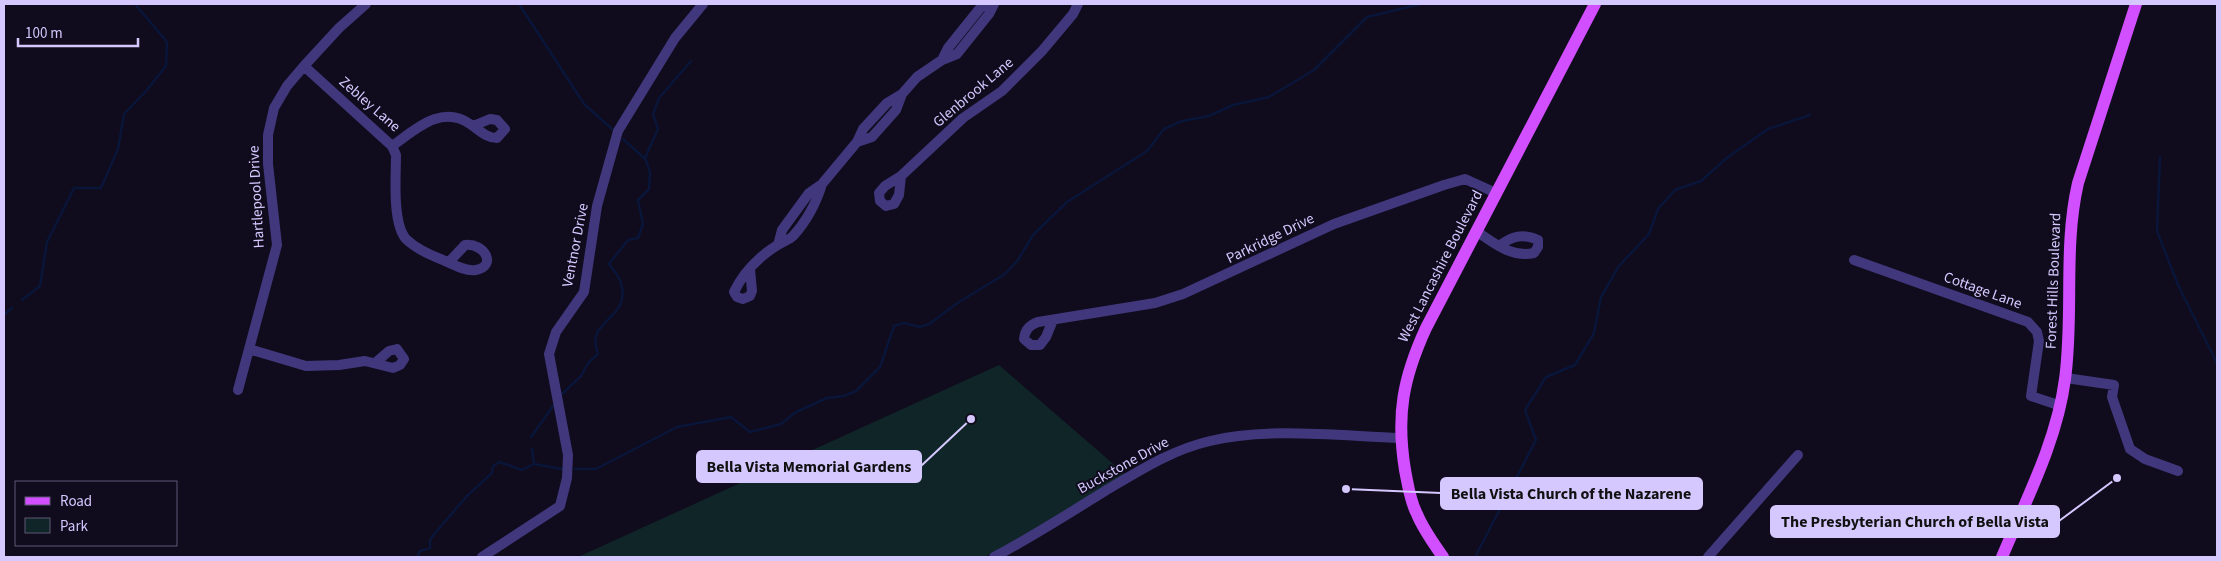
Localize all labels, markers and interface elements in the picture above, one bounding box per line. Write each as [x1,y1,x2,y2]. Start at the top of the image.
scale bar [18,15,138,47]
text: 100 m [25,23,63,44]
street label: Glenbrook Lane [929,52,1018,132]
street label: Zebley Lane [334,72,405,137]
street label: Hartlepool Drive [243,145,270,249]
street label: West Lancashire Boulevard [1393,186,1488,346]
street label: Ventnor Drive [557,201,594,289]
street label: Parkridge Drive [1223,208,1318,269]
street label: Forest Hills Boulevard [2041,212,2066,350]
street label: Cottage Lane [1941,267,2025,314]
street label: Buckstone Drive [1074,432,1173,499]
callout: Bella Vista Memorial Gardens [697,451,921,482]
text: Bella Vista Memorial Gardens [707,456,911,478]
callout: Bella Vista Church of the Nazarene [1441,478,1702,509]
legend [15,481,178,546]
text: Bella Vista Church of the Nazarene [1451,483,1691,505]
text: Road [60,491,92,512]
callout: The Presbyterian Church of Bella Vista [1771,506,2059,537]
text: The Presbyterian Church of Bella Vista [1781,511,2049,533]
text: Park [60,516,89,537]

